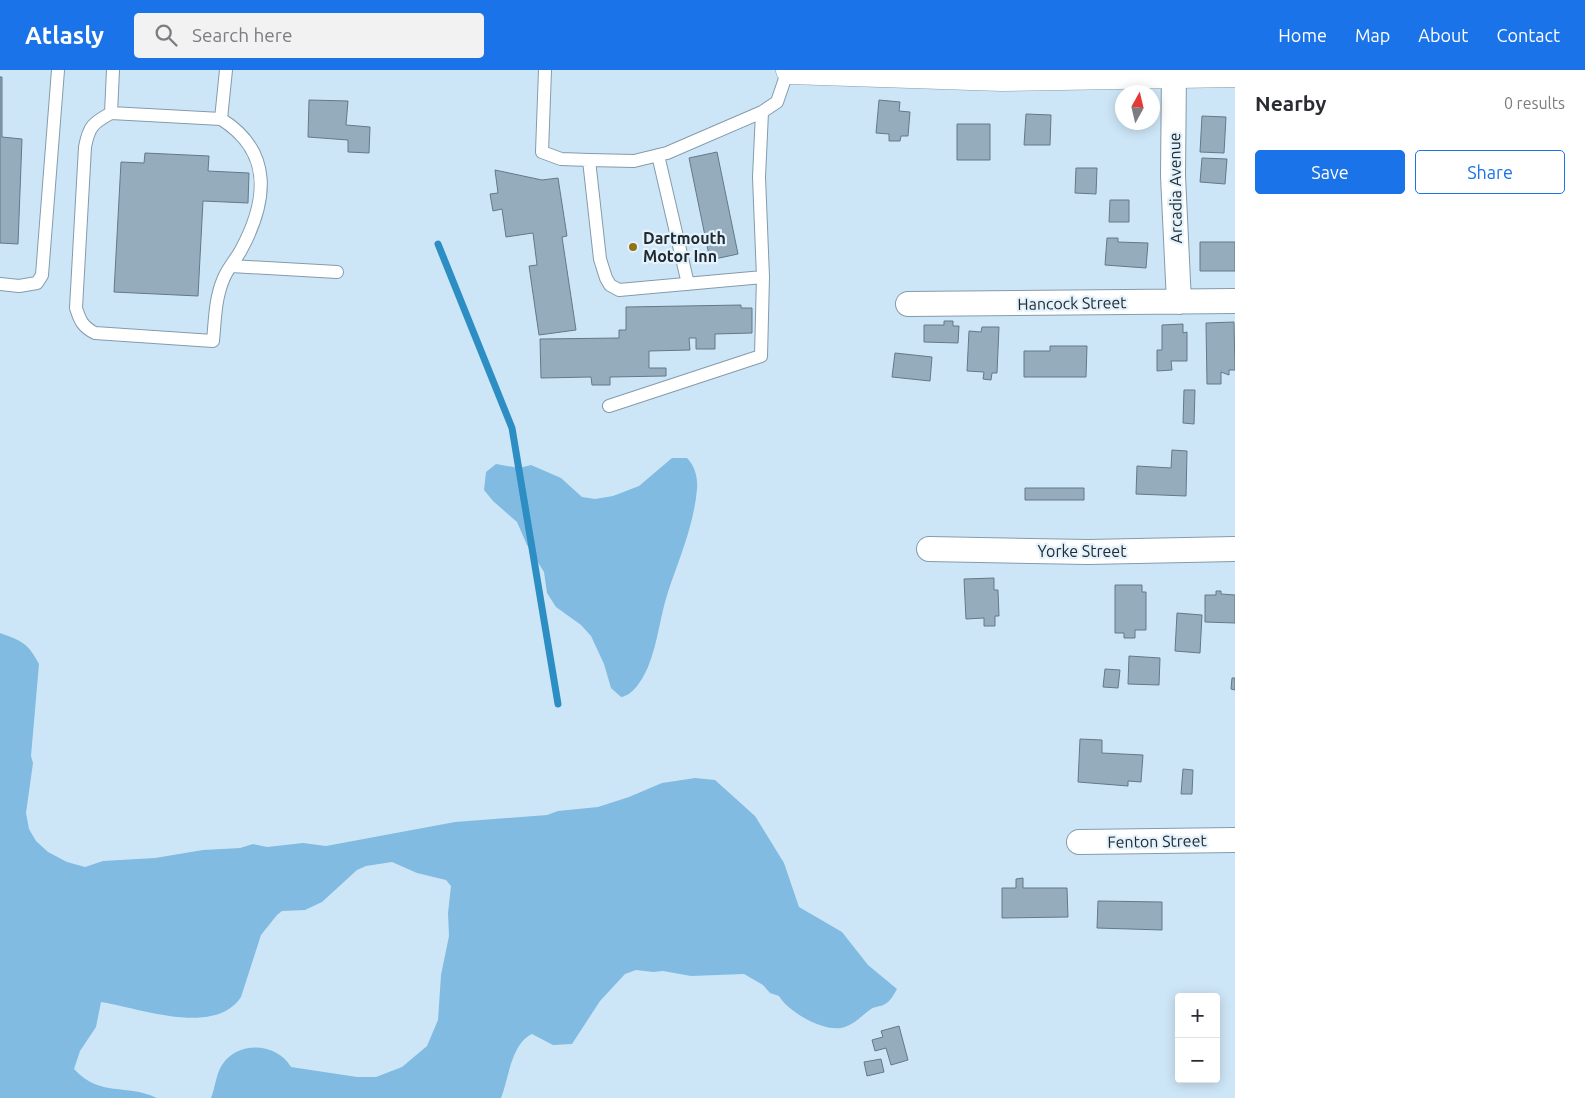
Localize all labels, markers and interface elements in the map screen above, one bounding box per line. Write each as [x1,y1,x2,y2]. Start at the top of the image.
search box [134,13,484,58]
icon: search [152,21,180,49]
text: Atlasly [25,22,104,49]
text: Search here [192,24,292,46]
text: Home [1278,25,1327,45]
text: Map [1355,25,1390,45]
text: About [1418,25,1468,45]
text: Contact [1496,25,1560,45]
north arrow [1115,85,1160,130]
text: Nearby [1255,91,1326,115]
text: 0 results [1504,94,1565,112]
street label: Arcadia Avenue [1165,132,1185,244]
button: Save [1255,150,1405,194]
button: Share [1415,150,1565,194]
place label: Dartmouth Motor Inn [643,229,726,265]
marker: Dartmouth Motor Inn [627,241,639,253]
street label: Hancock Street [1017,293,1127,313]
street label: Yorke Street [1038,542,1127,560]
street label: Fenton Street [1107,831,1208,851]
map controls [1175,993,1220,1083]
button: + [1175,993,1220,1038]
button: − [1175,1038,1220,1083]

